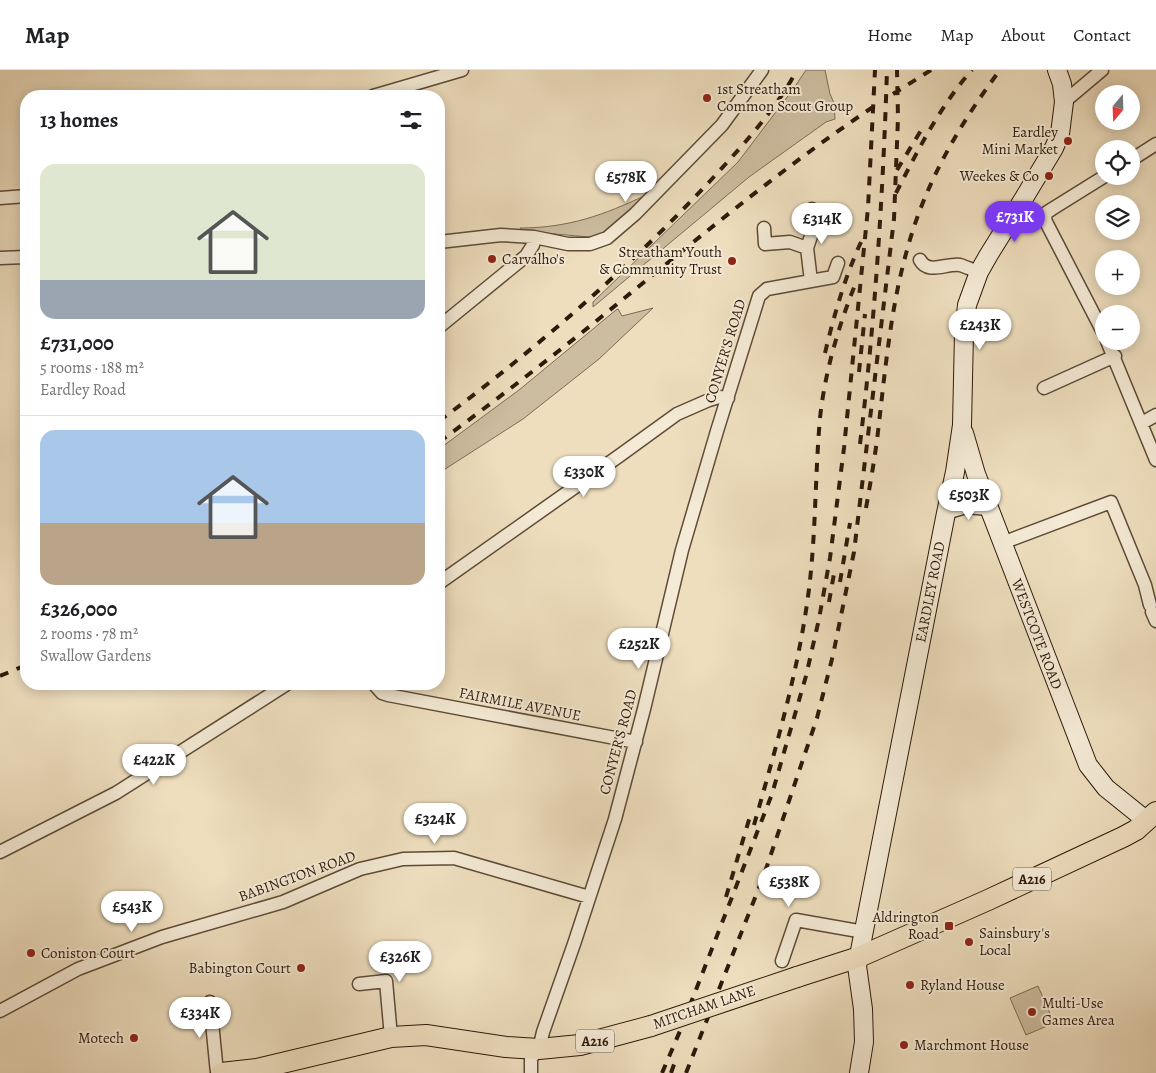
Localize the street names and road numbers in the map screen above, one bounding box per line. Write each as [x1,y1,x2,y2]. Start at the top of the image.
street label: CONYER'S ROAD [700,296,750,406]
street label: EARDLEY ROAD [910,540,950,644]
street label: WESTCOTE ROAD [1006,575,1067,692]
street label: FAIRMILE AVENUE [457,682,583,726]
street label: CONYER'S ROAD [594,687,642,797]
street label: BABINGTON ROAD [236,845,358,907]
road number: A216 [1013,868,1051,891]
street label: MITCHAM LANE [650,980,758,1034]
road number: A216 [576,1029,614,1052]

